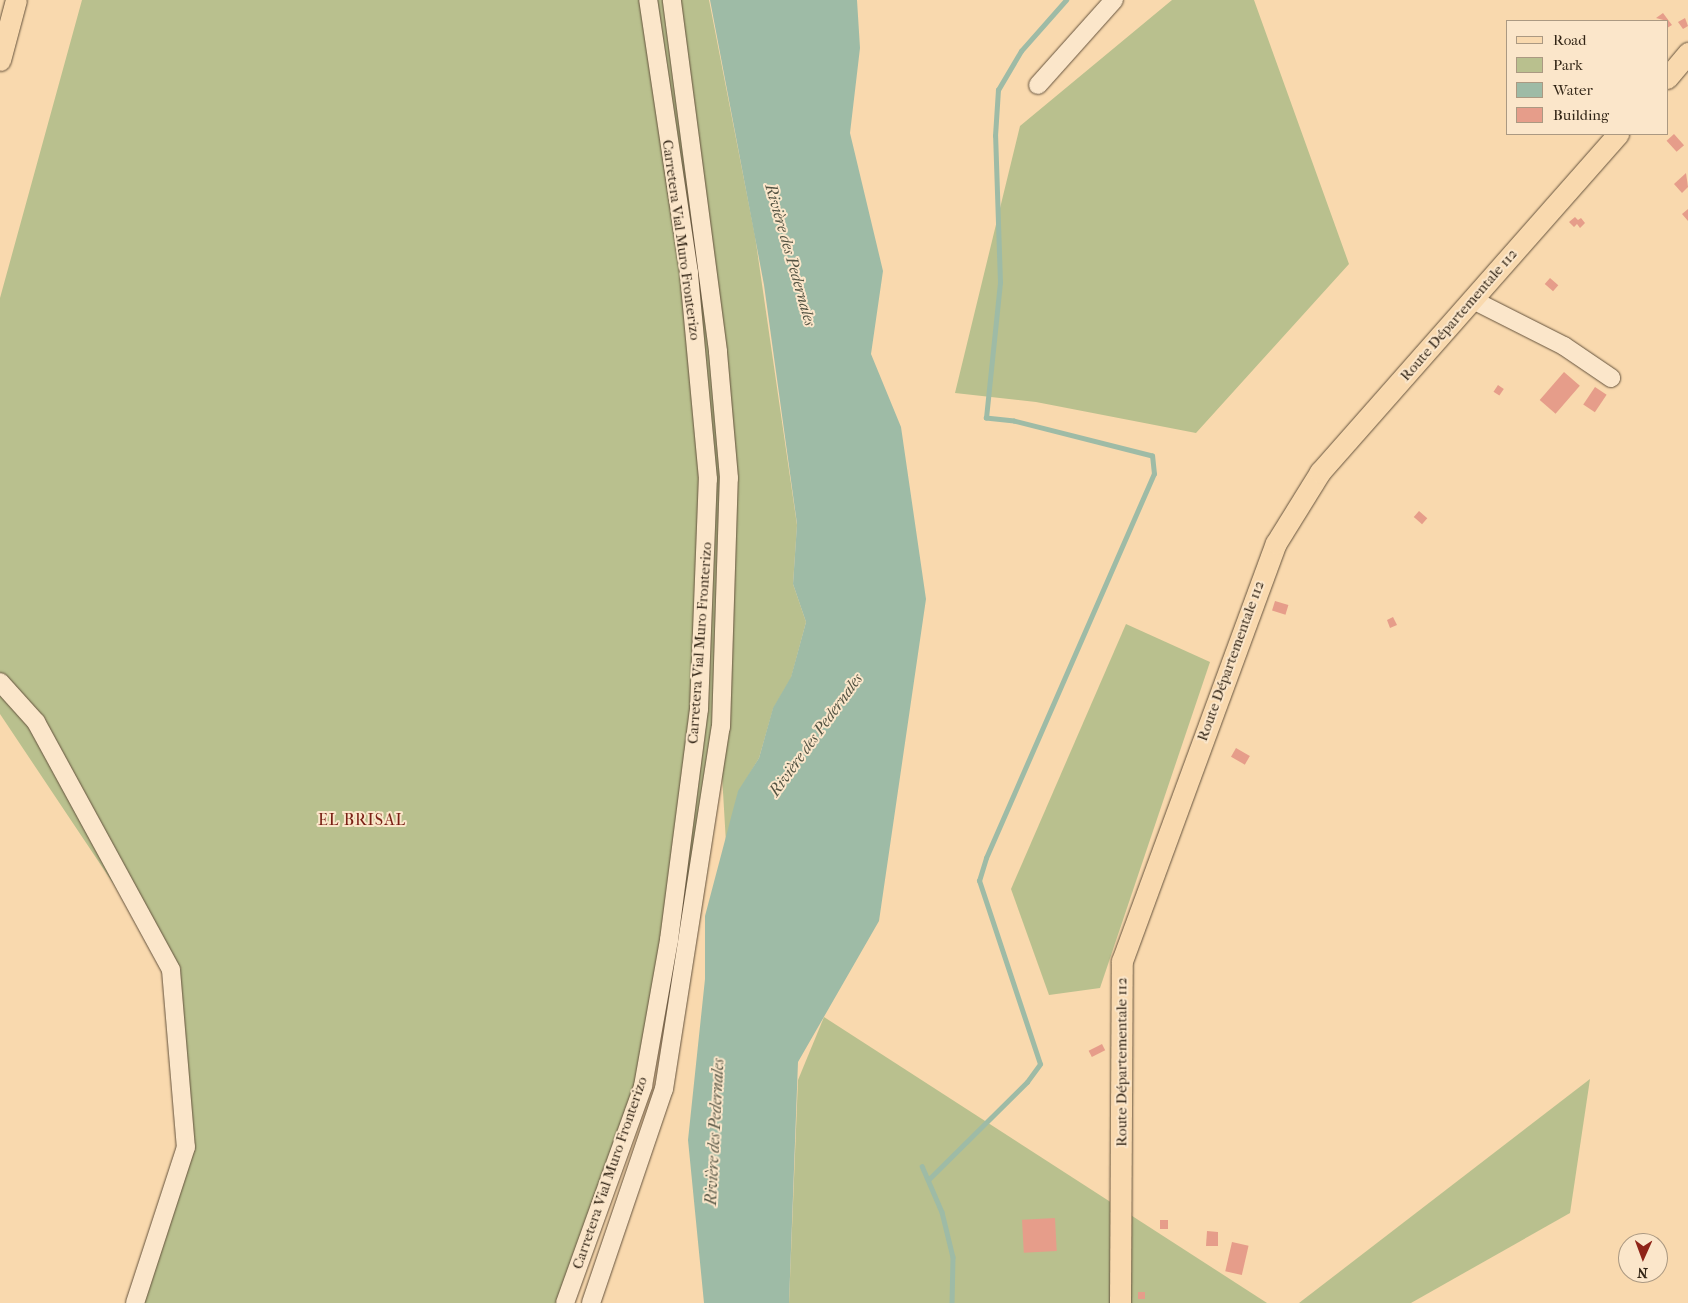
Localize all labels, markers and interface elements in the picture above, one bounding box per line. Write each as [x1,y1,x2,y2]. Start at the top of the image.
legend [1506,20,1668,135]
text: Road [1553,31,1586,49]
text: Park [1553,56,1583,74]
text: Water [1553,81,1593,99]
text: Building [1553,106,1609,124]
street label: Carretera Vial Muro Fronterizo [658,139,704,341]
water label: Rivière des Pedernales [761,182,819,328]
street label: Route Départementale 112 [1397,245,1521,385]
street label: Carretera Vial Muro Fronterizo [684,541,716,745]
street label: Route Départementale 112 [1194,578,1268,744]
water label: Rivière des Pedernales [765,670,867,800]
district label: EL BRISAL [317,810,407,830]
street label: Route Départementale 112 [1113,977,1131,1147]
water label: Rivière des Pedernales [702,1058,728,1206]
street label: Carretera Vial Muro Fronterizo [569,1074,651,1272]
north arrow [1618,1233,1668,1283]
text: N [1637,1264,1648,1281]

